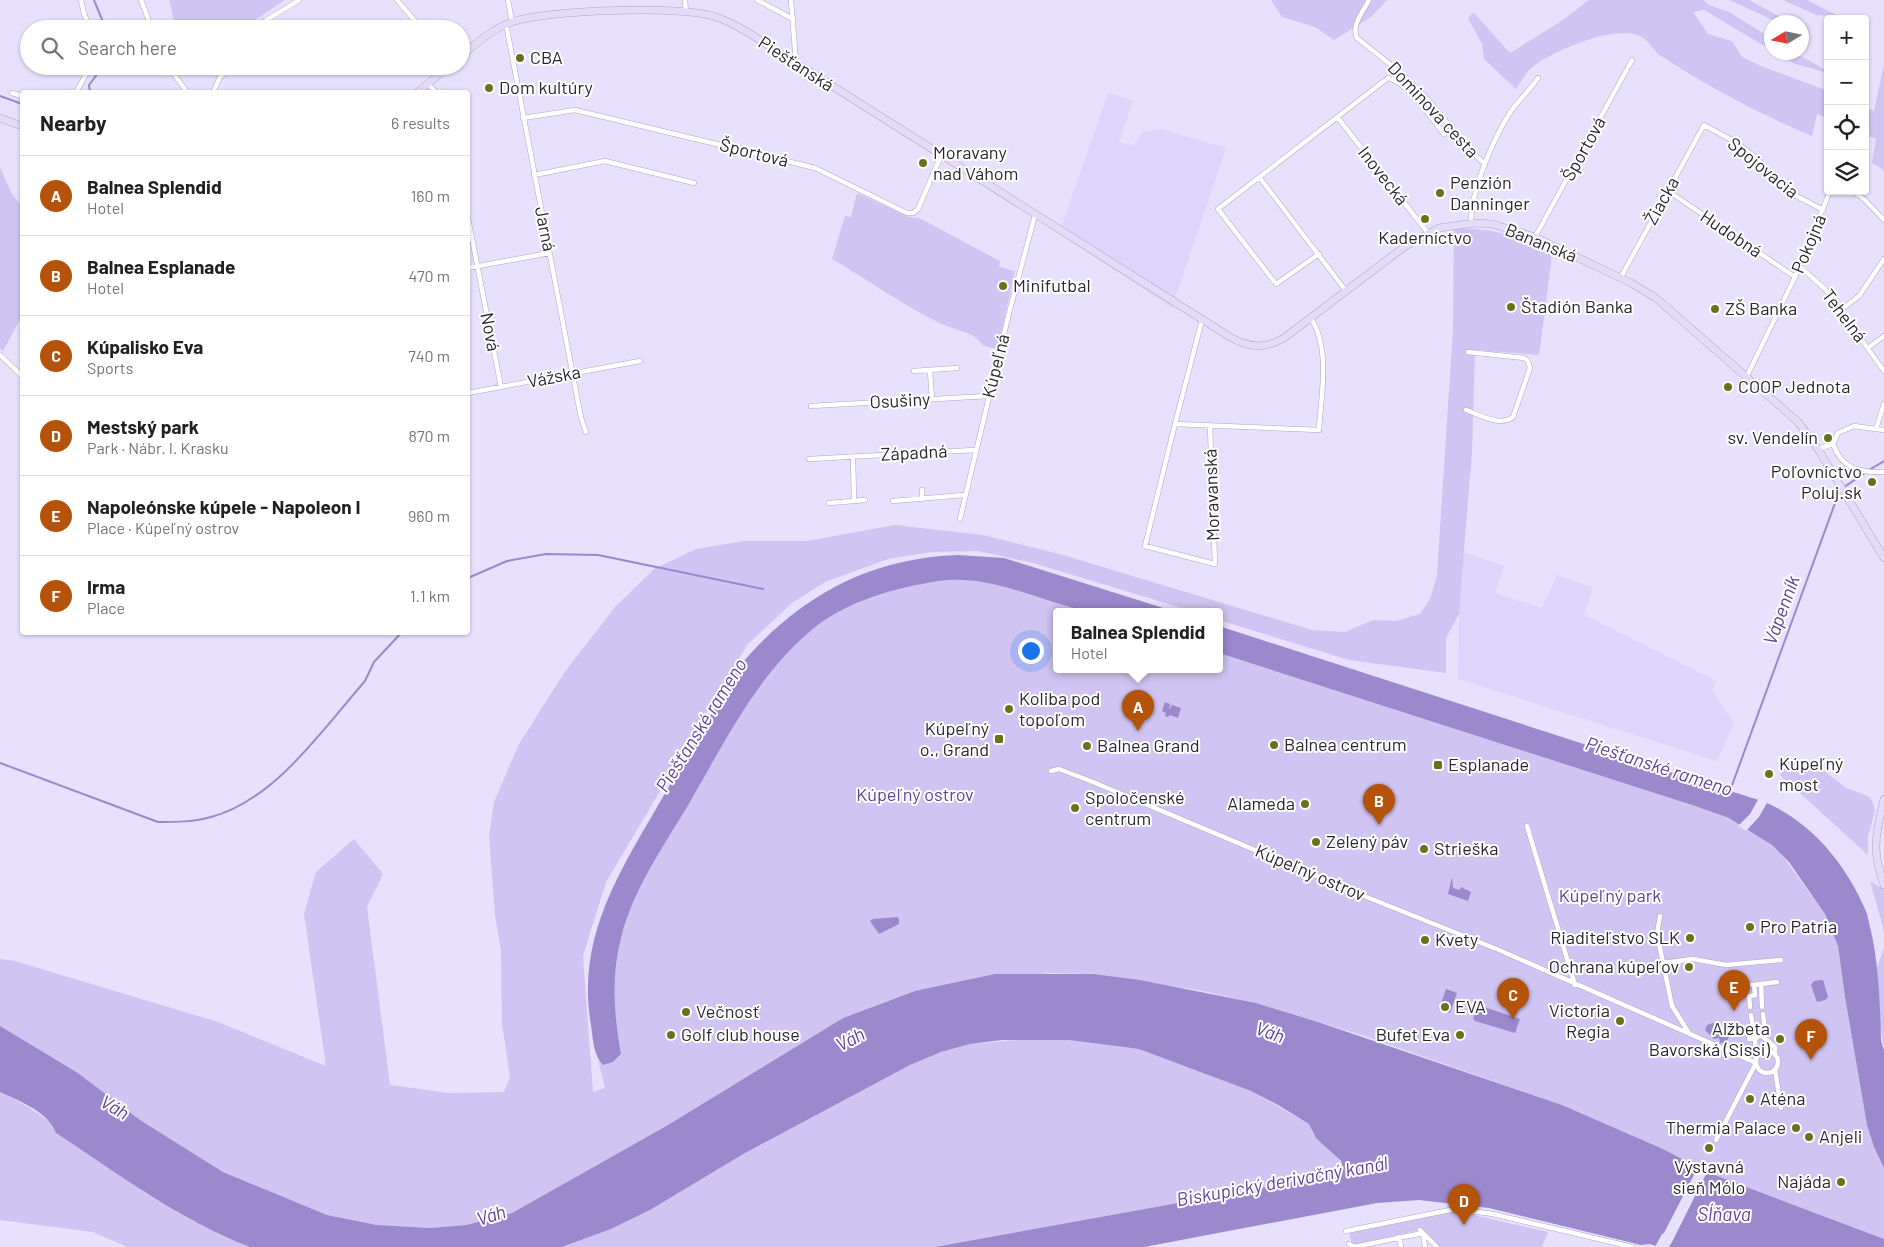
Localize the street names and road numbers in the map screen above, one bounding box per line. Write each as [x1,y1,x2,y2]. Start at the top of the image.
street label: Piešťanská [755,31,838,96]
street label: Dominova cesta [1383,57,1484,162]
street label: Športová [1556,112,1610,185]
street label: Spojovacia [1724,132,1803,202]
street label: Športová [718,133,791,171]
street label: Inovecká [1354,141,1414,209]
street label: Žiacka [1639,173,1683,228]
street label: Jarná [531,205,561,253]
street label: Hudobná [1696,205,1767,262]
street label: Pokojná [1786,211,1830,276]
street label: Bananská [1502,218,1581,266]
street label: Tehelná [1818,285,1872,346]
street label: Nová [476,310,506,353]
street label: Kúpeľná [976,331,1014,400]
street label: Vážska [525,360,582,392]
street label: Osušiny [869,387,931,413]
street label: Západná [880,439,948,465]
street label: Moravanská [1198,449,1224,542]
street label: Kúpeľný ostrov [1252,839,1369,905]

